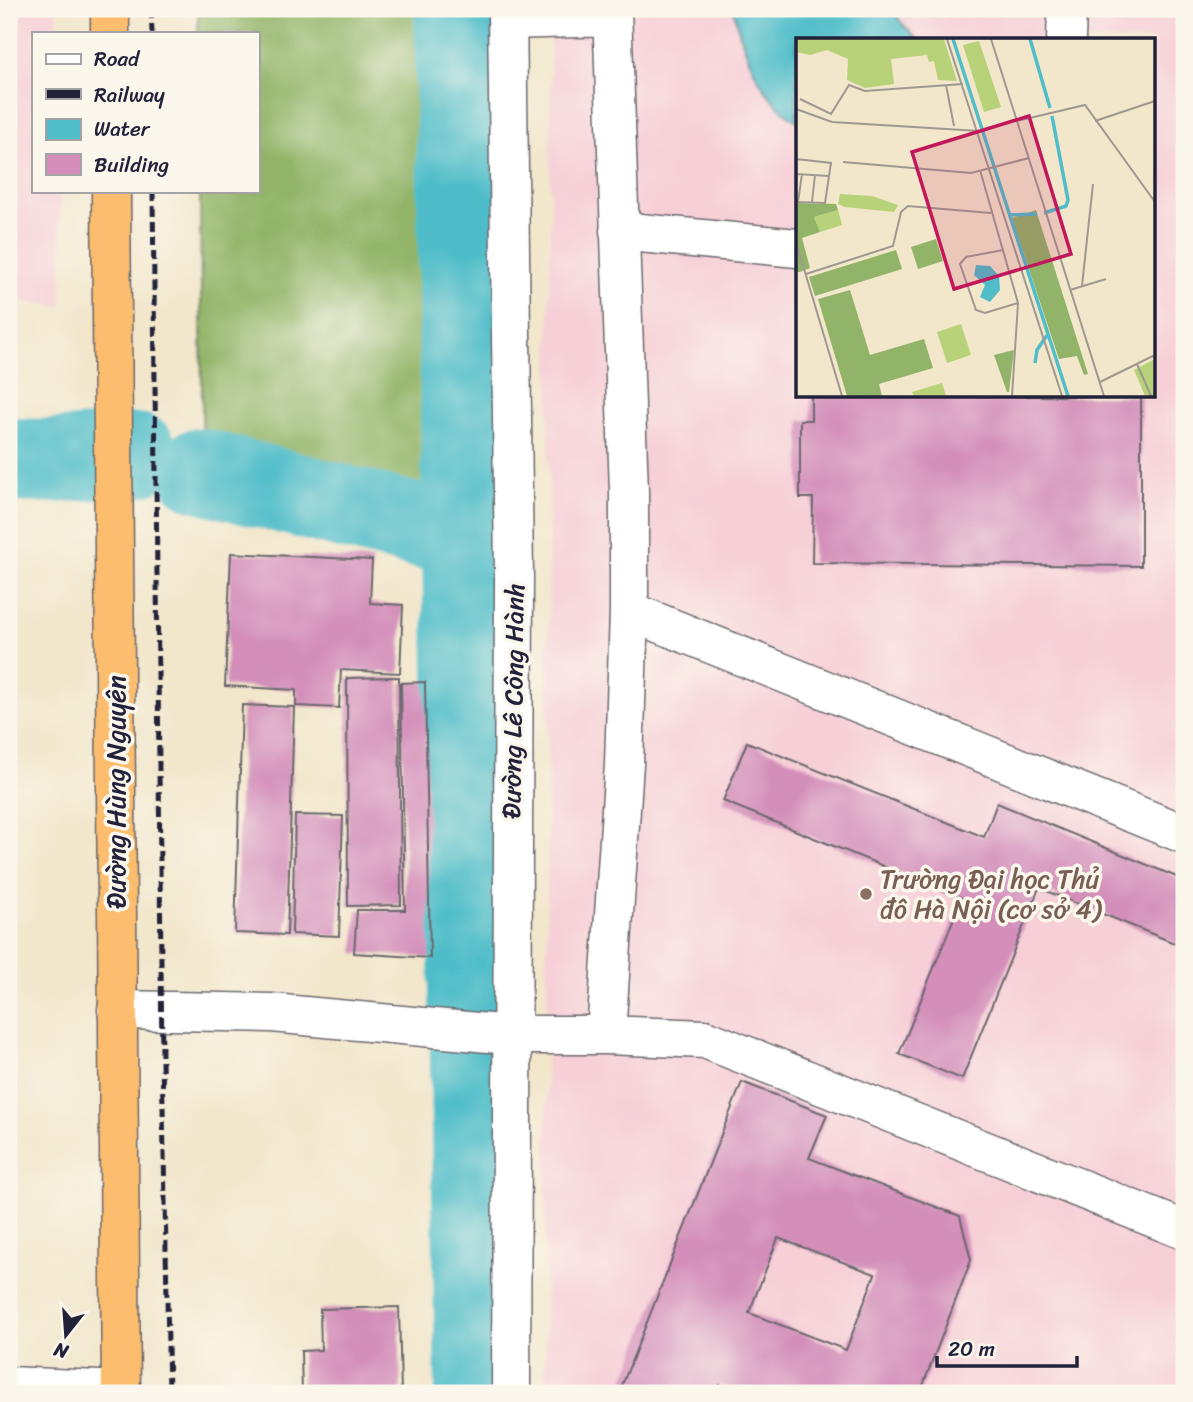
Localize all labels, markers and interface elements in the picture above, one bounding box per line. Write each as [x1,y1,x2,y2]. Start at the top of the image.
legend [32,32,259,192]
inset map [796,38,1154,397]
text: Road [94,40,141,78]
text: Railway [94,76,165,114]
text: Water [94,110,151,148]
text: Building [94,146,170,184]
street label: Đường Lê Công Hành [488,583,538,819]
street label: Đường Hùng Nguyên [93,675,139,909]
place label: Trường Đại học Thủ đô Hà Nội (cơ sở 4) [880,856,1103,932]
marker: Trường Đại học Thủ đô Hà Nội (cơ sở 4) [858,886,874,902]
north arrow [32,1300,102,1370]
scale bar [937,1325,1078,1369]
text: 20 m [948,1330,995,1368]
text: N [49,1333,73,1369]

